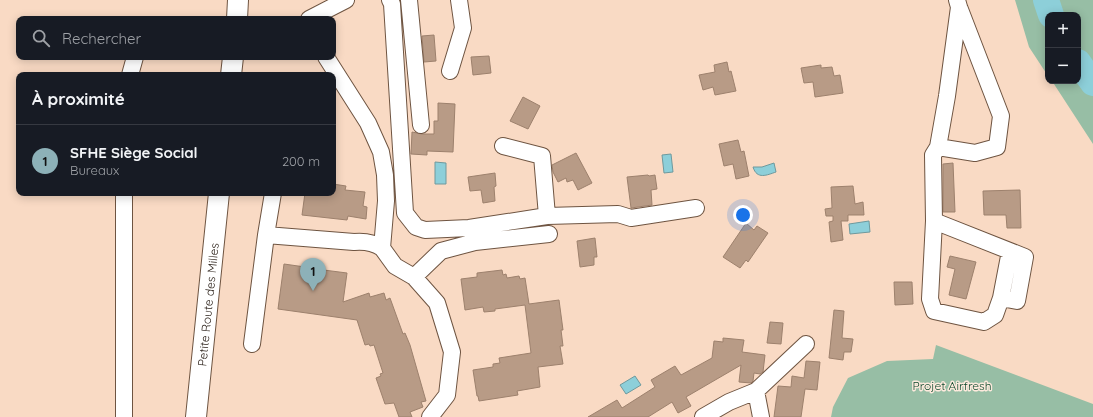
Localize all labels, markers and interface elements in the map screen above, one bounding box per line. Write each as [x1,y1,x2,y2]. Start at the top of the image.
map controls [1045,12,1081,84]
button: + [1045,12,1081,48]
search box [16,16,336,60]
icon: search [30,27,52,49]
text: Rechercher [62,29,141,48]
button: − [1045,48,1081,84]
text: À proximité [32,88,125,109]
text: SFHE Siège Social [70,143,198,162]
text: 1 [42,153,48,169]
text: 200 m [282,153,320,169]
text: Bureaux [70,162,119,178]
your location [733,205,753,225]
street label: Petite Route des Milles [194,242,221,367]
pin: 1 [300,258,326,291]
park label: Projet Airfresh [913,378,991,393]

